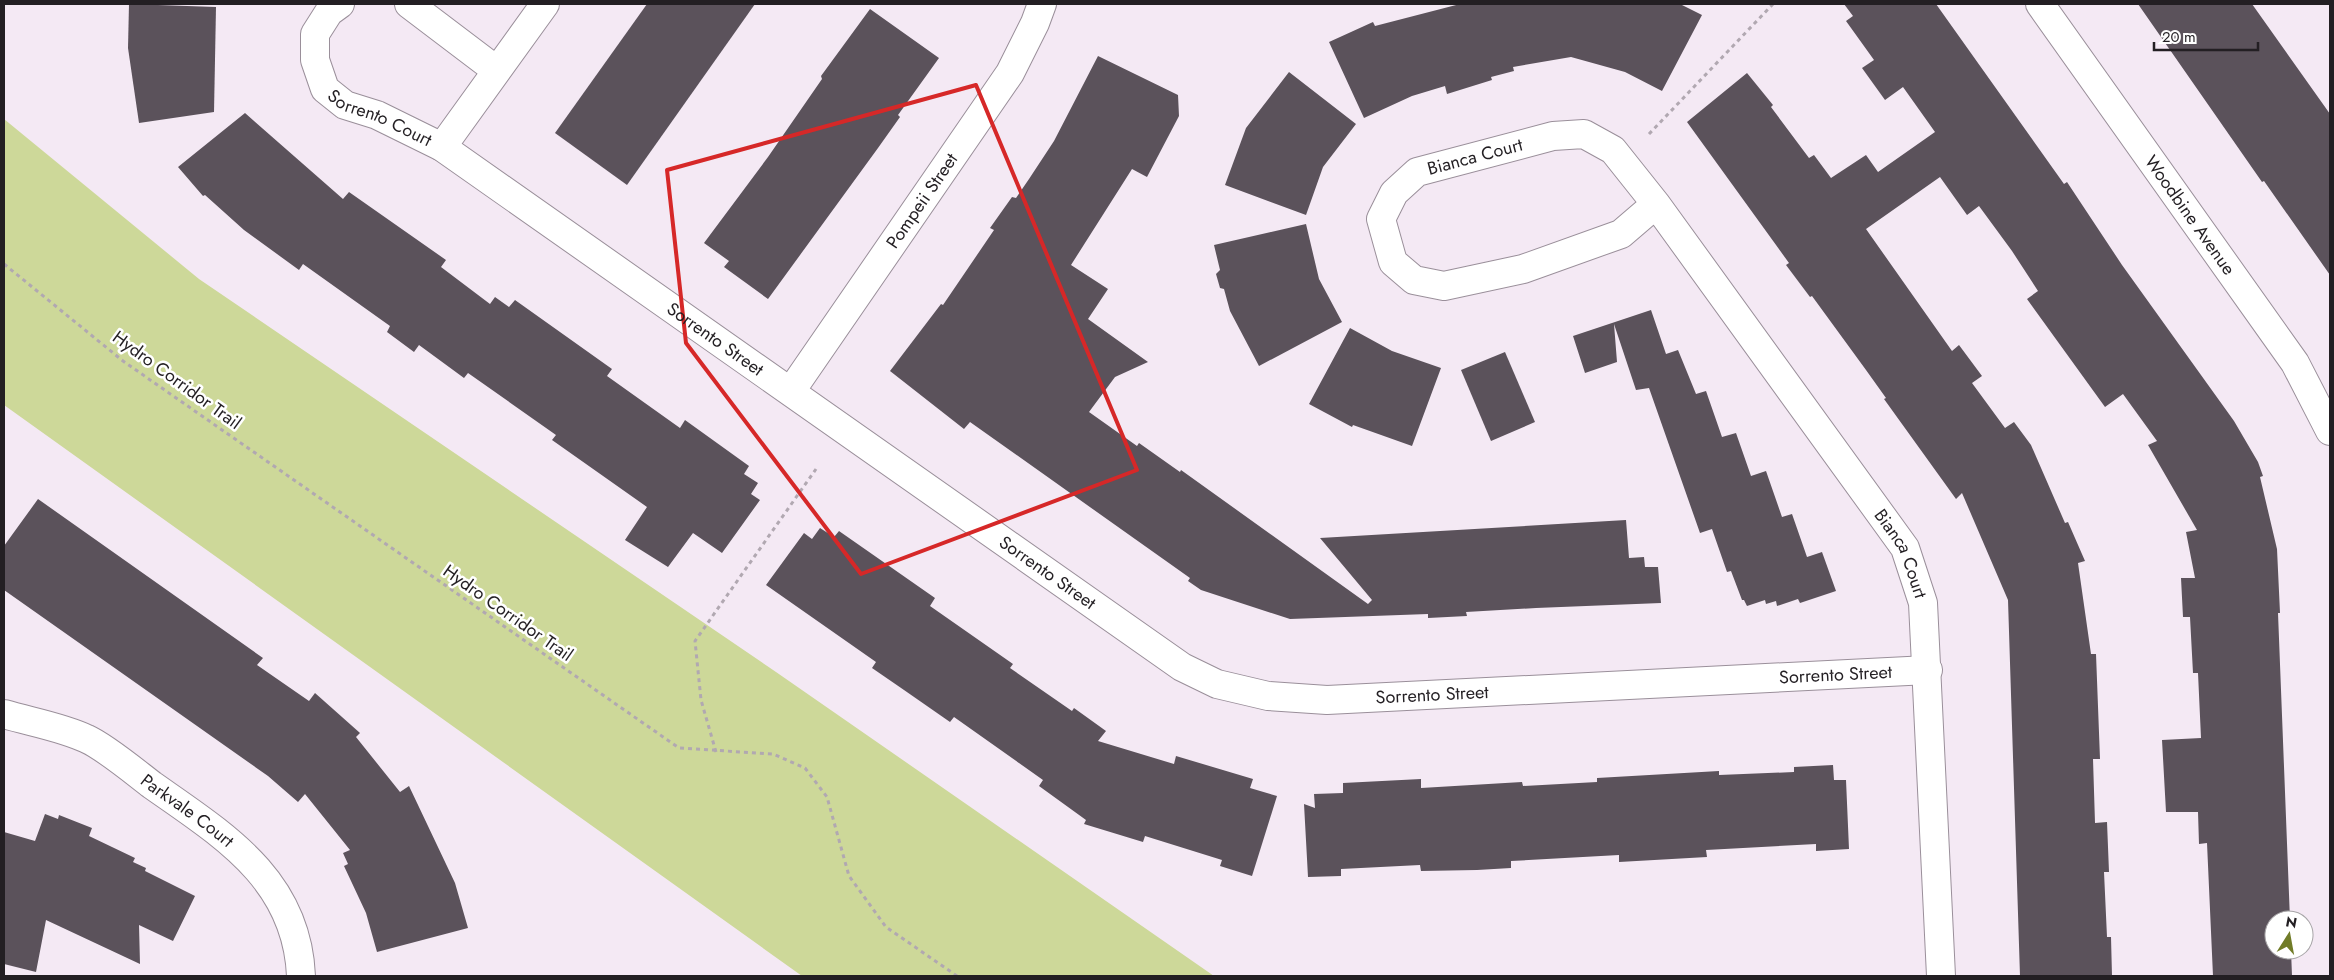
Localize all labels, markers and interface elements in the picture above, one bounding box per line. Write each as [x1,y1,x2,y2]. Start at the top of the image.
scale bar [2154,20,2258,52]
text: 20 m [2162,26,2196,48]
street label: Sorrento Court [322,83,437,153]
street label: Bianca Court [1424,131,1526,182]
street label: Pompeii Street [880,147,964,254]
street label: Woodbine Avenue [2138,150,2242,280]
street label: Sorrento Street [662,296,770,383]
street label: Hydro Corridor Trail [107,324,247,436]
street label: Bianca Court [1868,504,1934,602]
street label: Sorrento Street [994,529,1102,616]
street label: Hydro Corridor Trail [438,558,578,668]
street label: Sorrento Street [1778,659,1893,690]
street label: Sorrento Street [1375,679,1490,711]
street label: Parkvale Court [135,768,240,854]
north arrow [2264,910,2314,960]
text: N [2284,911,2299,933]

